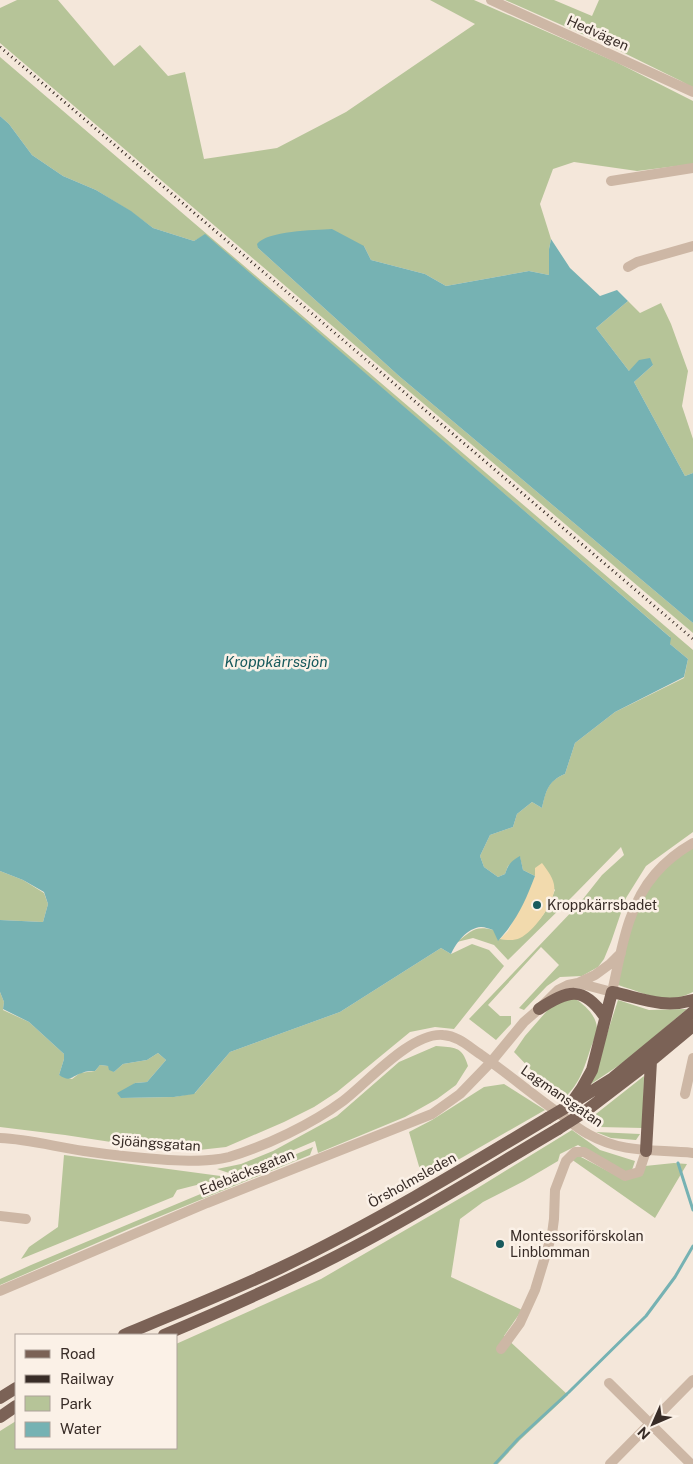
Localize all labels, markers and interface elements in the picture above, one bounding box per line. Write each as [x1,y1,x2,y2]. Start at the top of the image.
street label: Hedvägen [565,12,631,54]
water label: Kroppkärrssjön [224,653,328,670]
place label: Kroppkärrsbadet [547,897,657,913]
marker: Kroppkärrsbadet [531,899,543,911]
street label: Lagmansgatan [518,1062,606,1130]
street label: Sjöängsgatan [111,1132,201,1154]
street label: Edebäcksgatan [197,1146,297,1198]
street label: Örsholmsleden [364,1147,459,1211]
place label: Montessoriförskolan Linblomman [510,1228,643,1260]
marker: Montessoriförskolan Linblomman [494,1238,506,1250]
legend [15,1334,178,1449]
text: Road [60,1345,96,1362]
text: Railway [60,1370,114,1387]
text: Park [60,1395,92,1412]
north arrow [628,1399,678,1449]
text: Water [60,1420,102,1437]
text: N [634,1424,653,1443]

